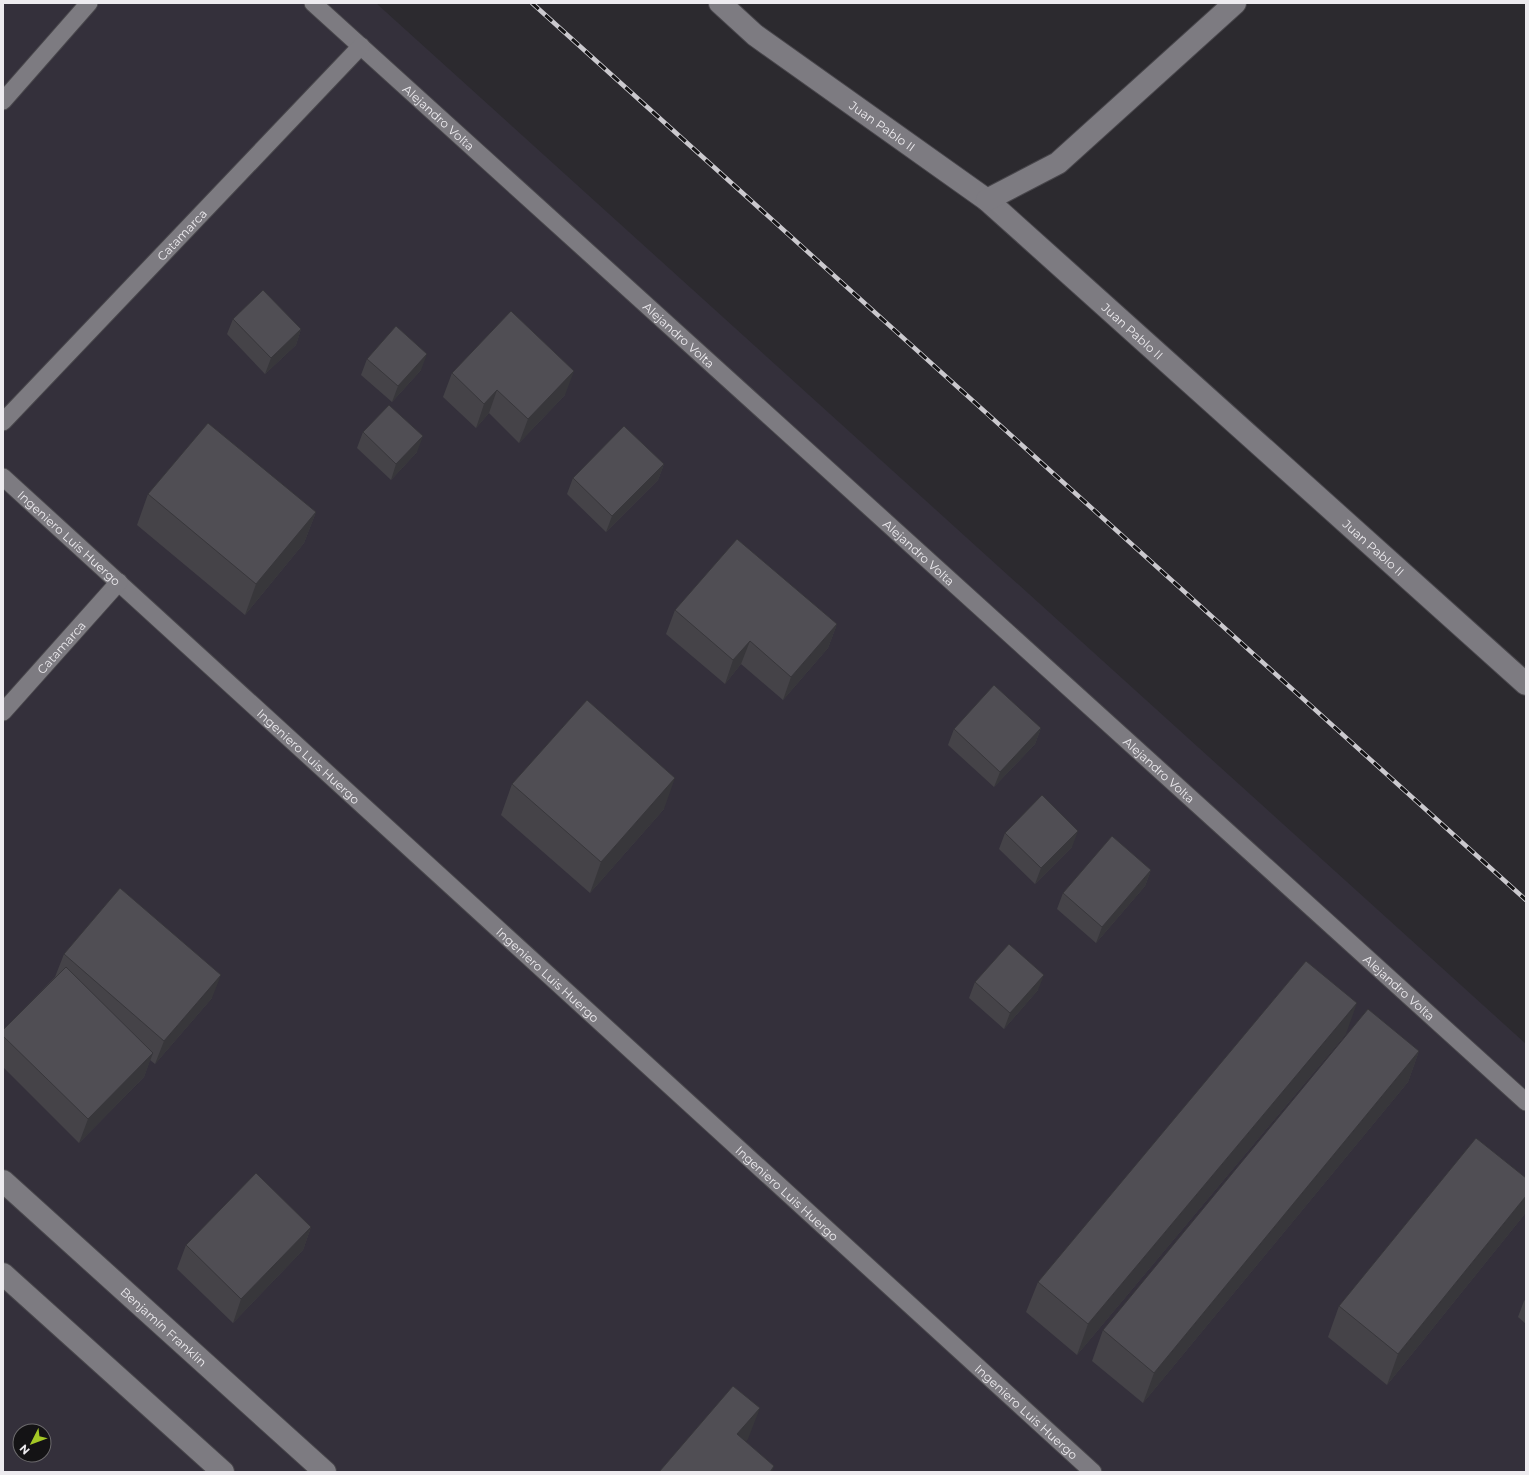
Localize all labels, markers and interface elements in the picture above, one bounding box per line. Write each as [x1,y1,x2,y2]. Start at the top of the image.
street label: Alejandro Volta [400,81,478,153]
street label: Juan Pablo II [846,97,918,154]
street label: Catamarca [154,205,210,263]
street label: Alejandro Volta [640,299,718,371]
street label: Juan Pablo II [1098,299,1167,362]
street label: Ingeniero Luis Huergo [15,487,124,588]
street label: Juan Pablo II [1339,515,1408,579]
street label: Alejandro Volta [880,516,958,588]
street label: Catamarca [33,618,88,677]
street label: Ingeniero Luis Huergo [254,705,363,807]
street label: Alejandro Volta [1120,734,1198,806]
street label: Ingeniero Luis Huergo [493,924,603,1025]
street label: Alejandro Volta [1361,951,1438,1023]
street label: Ingeniero Luis Huergo [733,1142,842,1244]
street label: Benjamín Franklin [118,1284,210,1369]
street label: Ingeniero Luis Huergo [972,1361,1081,1462]
north arrow [12,1423,52,1463]
text: N [16,1442,33,1458]

